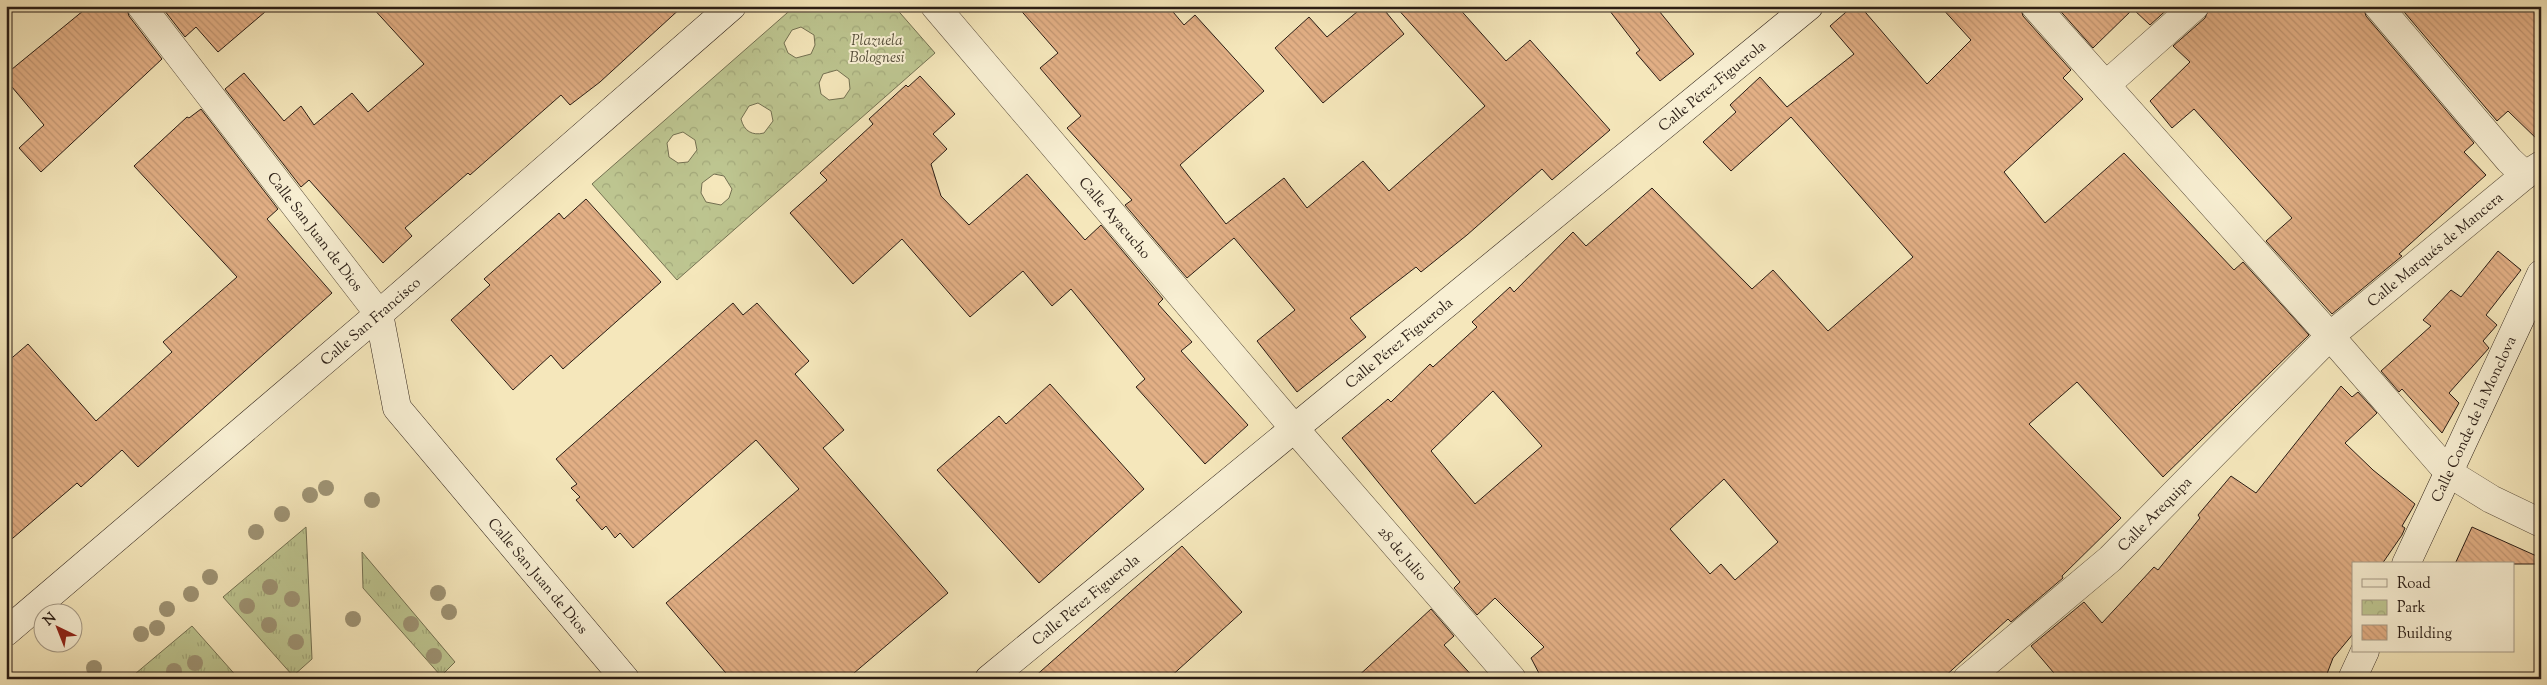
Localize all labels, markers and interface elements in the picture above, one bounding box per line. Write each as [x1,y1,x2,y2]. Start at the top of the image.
park label: Plazuela Bolognesi [850,31,905,69]
street label: Calle Pérez Figuerola [1654,36,1771,138]
street label: Calle San Juan de Dios [261,168,367,297]
street label: Calle Ayacucho [1073,173,1155,264]
street label: Calle Marqués de Mancera [2363,188,2508,313]
street label: Calle San Francisco [317,273,426,371]
street label: Calle Pérez Figuerola [1341,293,1458,394]
street label: Calle Conde de la Monclova [2427,333,2523,506]
street label: Calle Arequipa [2114,473,2198,557]
street label: Calle San Juan de Dios [482,514,592,639]
street label: 28 de Julio [1372,523,1431,586]
street label: Calle Pérez Figuerola [1028,550,1145,651]
legend [2352,562,2514,652]
text: Road [2397,574,2431,595]
text: Park [2397,598,2426,619]
north arrow [32,602,82,652]
text: N [40,609,61,631]
text: Building [2397,624,2452,645]

